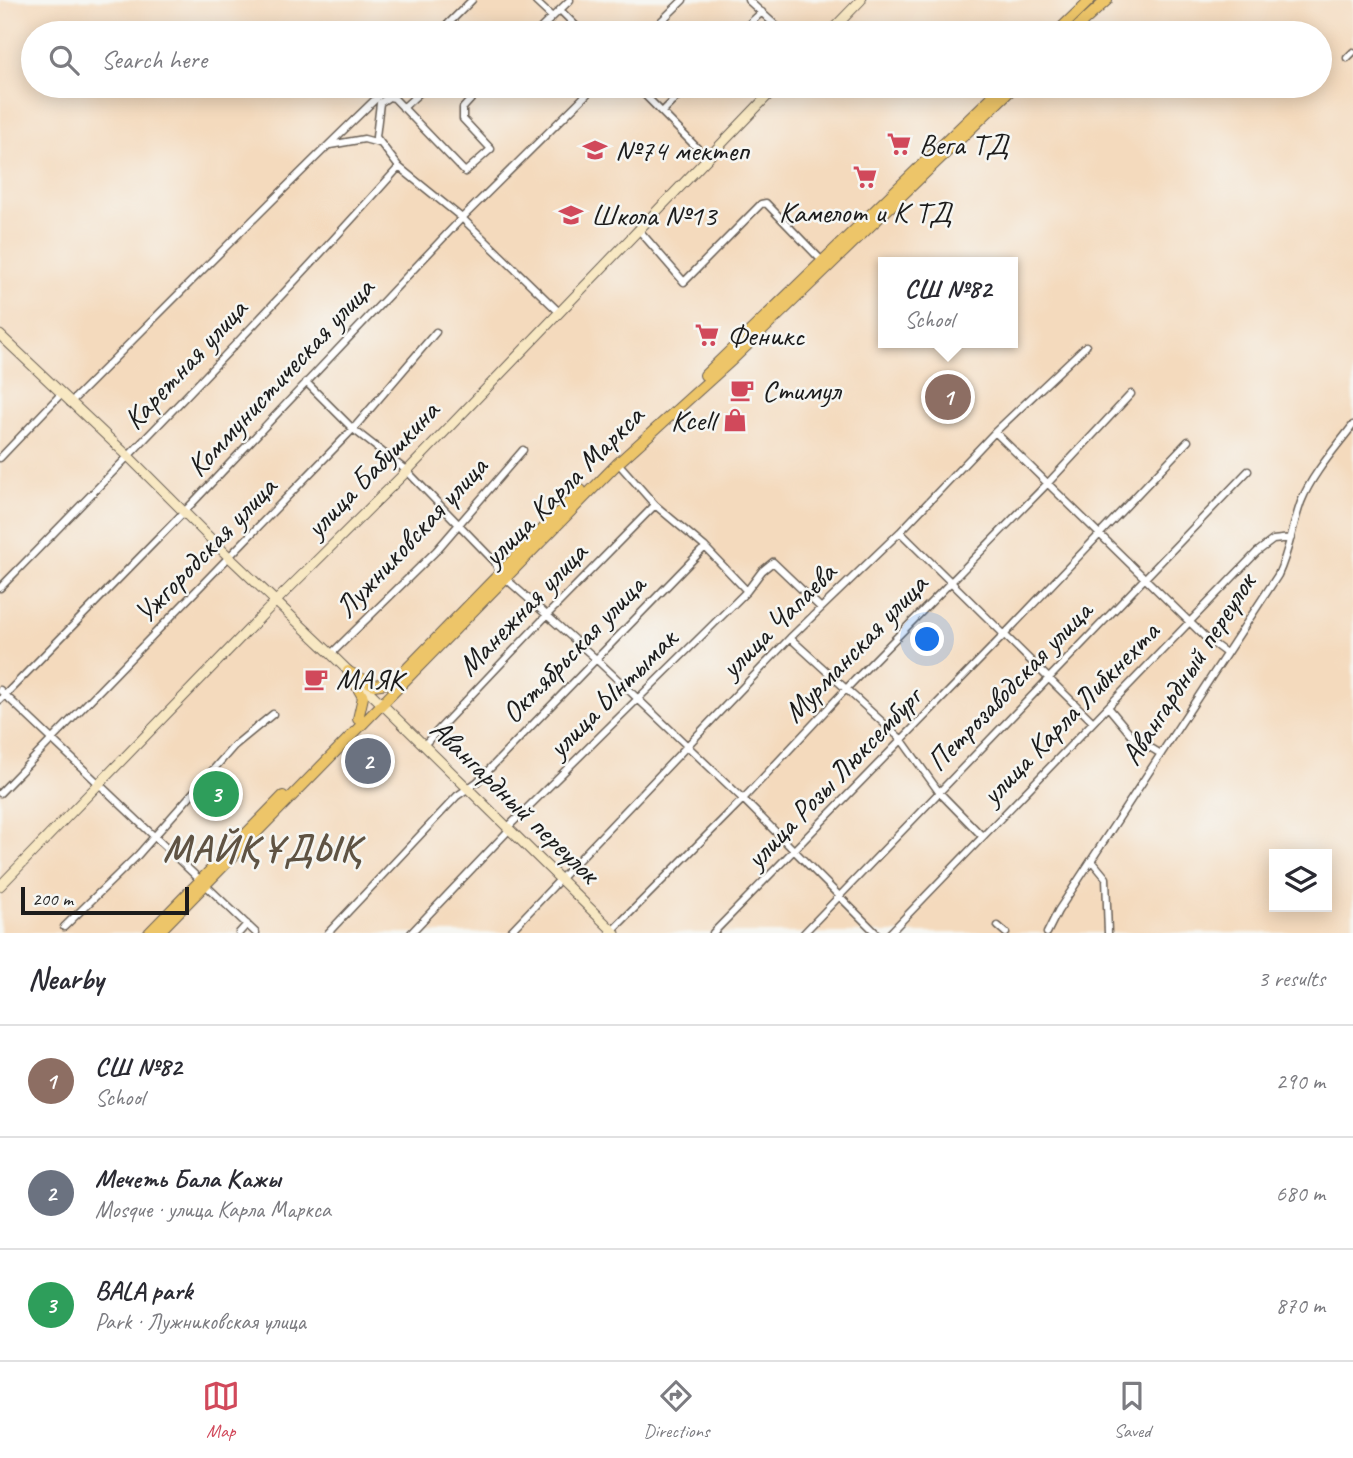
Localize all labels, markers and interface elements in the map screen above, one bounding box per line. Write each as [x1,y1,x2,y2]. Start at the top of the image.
search box [21,21,1332,98]
icon: search [45,41,83,79]
text: Search here [101,43,207,76]
place label: Вега ТД [919,125,1011,163]
supermarket icon: Вега ТД [885,130,913,158]
place label: №74 мектеп [615,131,751,169]
school or university icon: №74 мектеп [581,136,609,164]
supermarket icon: Камелот и К ТД [851,163,879,191]
place label: Камелот и К ТД [779,193,954,231]
place label: Школа №13 [591,196,719,234]
school or university icon: Школа №13 [557,201,585,229]
popup [878,257,1018,348]
street label: Коммунистическая улица [178,268,383,484]
text: СШ №82 [905,272,991,305]
street label: Каретная улица [115,289,257,437]
text: School [905,305,954,334]
place label: Феникс [727,316,805,354]
supermarket icon: Феникс [693,321,721,349]
place label: Стимул [762,371,843,409]
pin: 1 [925,371,971,423]
cafe icon: Стимул [728,376,756,404]
street label: улица Бабушкина [295,391,448,547]
street label: улица Карла Маркса [473,396,653,576]
place label: Kcell [671,401,720,439]
shop icon: Kcell [721,406,749,434]
street label: Лужниковская улица [327,447,497,626]
street label: Ужгородская улица [126,467,286,631]
street label: Манежная улица [449,533,596,684]
street label: улица Чапаева [711,553,845,687]
street label: Авангардный переулок [1112,563,1266,772]
street label: Мурманская улица [775,564,937,730]
street label: Октябрьская улица [493,565,655,731]
street label: Петрозаводская улица [918,591,1102,779]
street label: улица Карла Либкнехта [971,612,1169,814]
street label: улица Ынтымак [538,619,686,767]
your location [910,622,944,656]
place label: МАЯК [336,660,408,698]
cafe icon: МАЯК [302,665,330,693]
street label: улица Розы Люксембург [735,676,932,878]
street label: Авангардный переулок [422,710,610,894]
pin: 2 [345,735,391,787]
pin: 3 [193,768,239,820]
district label: МАЙҚҰДЫҚ [163,825,366,872]
map controls [1269,849,1332,912]
button: layers [1269,849,1332,912]
scale bar [21,884,189,916]
text: 200 m [32,887,73,911]
text: Nearby [28,960,104,998]
text: 3 results [1258,964,1325,993]
text: СШ №82 [95,1050,182,1083]
text: 1 [46,1067,56,1096]
text: 290 m [1276,1067,1325,1096]
text: School [95,1083,144,1112]
text: Мечеть Бала Кажы [95,1162,281,1195]
text: 2 [46,1179,56,1208]
text: 680 m [1276,1179,1325,1208]
text: Mosque · улица Карла Маркса [95,1195,331,1224]
text: BALA park [95,1274,192,1307]
text: 3 [46,1291,56,1320]
text: 870 m [1276,1291,1325,1320]
text: Park · Лужниковская улица [95,1307,306,1336]
tab: Map [202,1377,240,1443]
tab: Directions [643,1377,710,1443]
tab: Saved [1113,1377,1151,1443]

